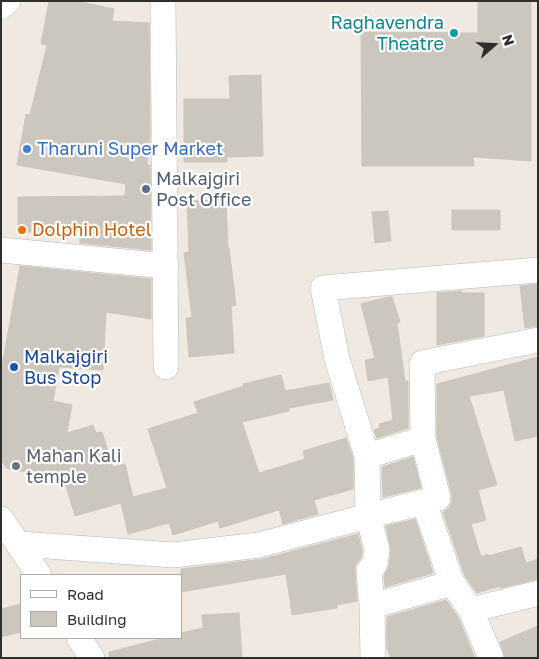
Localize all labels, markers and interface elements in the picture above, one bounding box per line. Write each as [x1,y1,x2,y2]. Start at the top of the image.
place label: Raghavendra Theatre [331,12,444,54]
north arrow [469,20,519,70]
marker: Raghavendra Theatre [448,27,460,39]
text: N [499,32,518,48]
place label: Tharuni Super Market [37,138,223,160]
marker: Tharuni Super Market [21,143,33,155]
place label: Malkajgiri Post Office [156,168,251,210]
marker: Malkajgiri Post Office [140,183,152,195]
place label: Dolphin Hotel [32,219,152,241]
marker: Dolphin Hotel [16,224,28,236]
place label: Malkajgiri Bus Stop [24,346,108,388]
marker: Malkajgiri Bus Stop [8,361,20,373]
place label: Mahan Kali temple [26,445,121,488]
marker: Mahan Kali temple [10,460,22,472]
legend [20,574,182,639]
text: Road [67,585,104,603]
text: Building [67,610,127,628]

